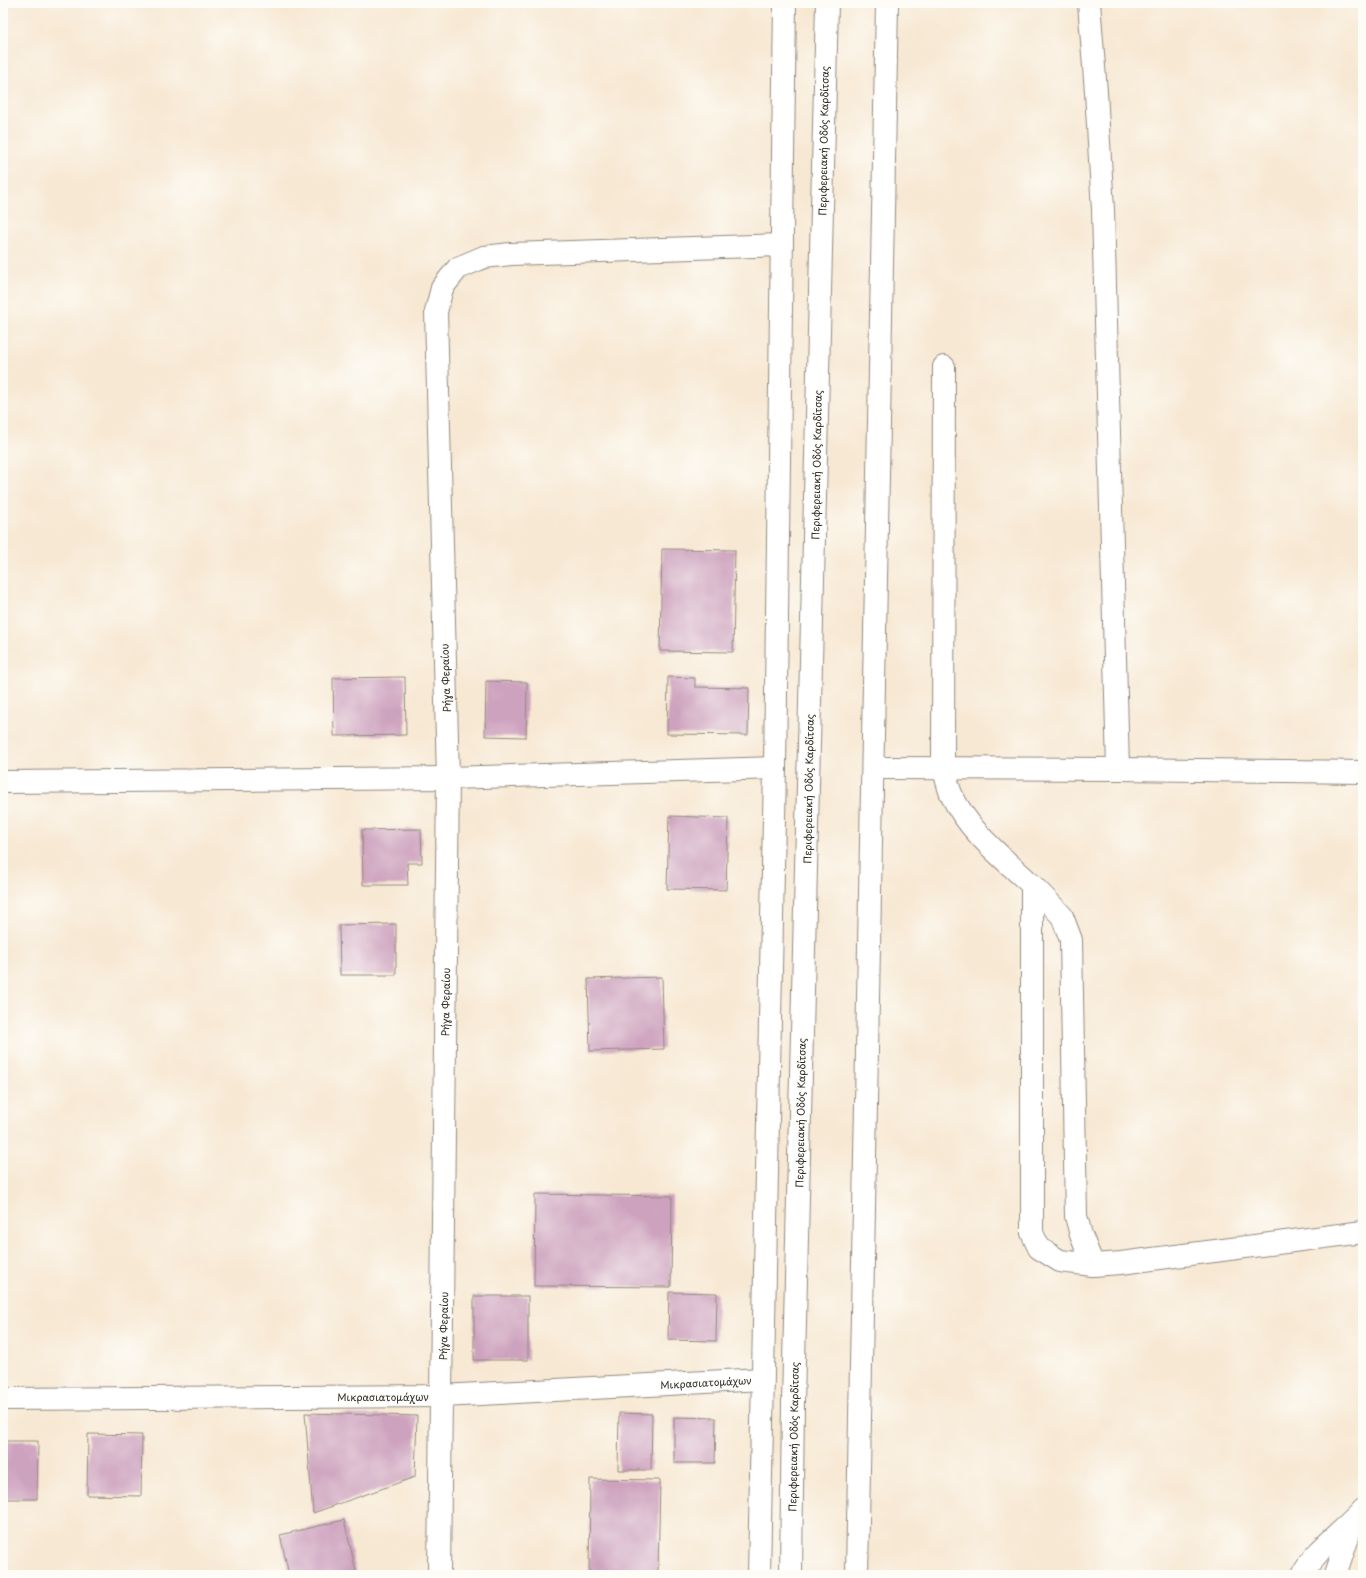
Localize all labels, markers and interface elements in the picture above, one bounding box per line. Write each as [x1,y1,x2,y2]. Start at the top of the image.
street label: Περιφερειακή Οδός Καρδίτσας [814,66,832,216]
street label: Περιφερειακή Οδός Καρδίτσας [807,390,825,540]
street label: Ρήγα Φεραίου [436,643,454,713]
street label: Περιφερειακή Οδός Καρδίτσας [799,714,817,864]
street label: Ρήγα Φεραίου [437,967,453,1036]
street label: Περιφερειακή Οδός Καρδίτσας [791,1038,809,1188]
street label: Ρήγα Φεραίου [435,1291,451,1360]
street label: Περιφερειακή Οδός Καρδίτσας [784,1362,802,1512]
street label: Μικρασιατομάχων [660,1372,752,1392]
street label: Μικρασιατομάχων [337,1389,429,1404]

